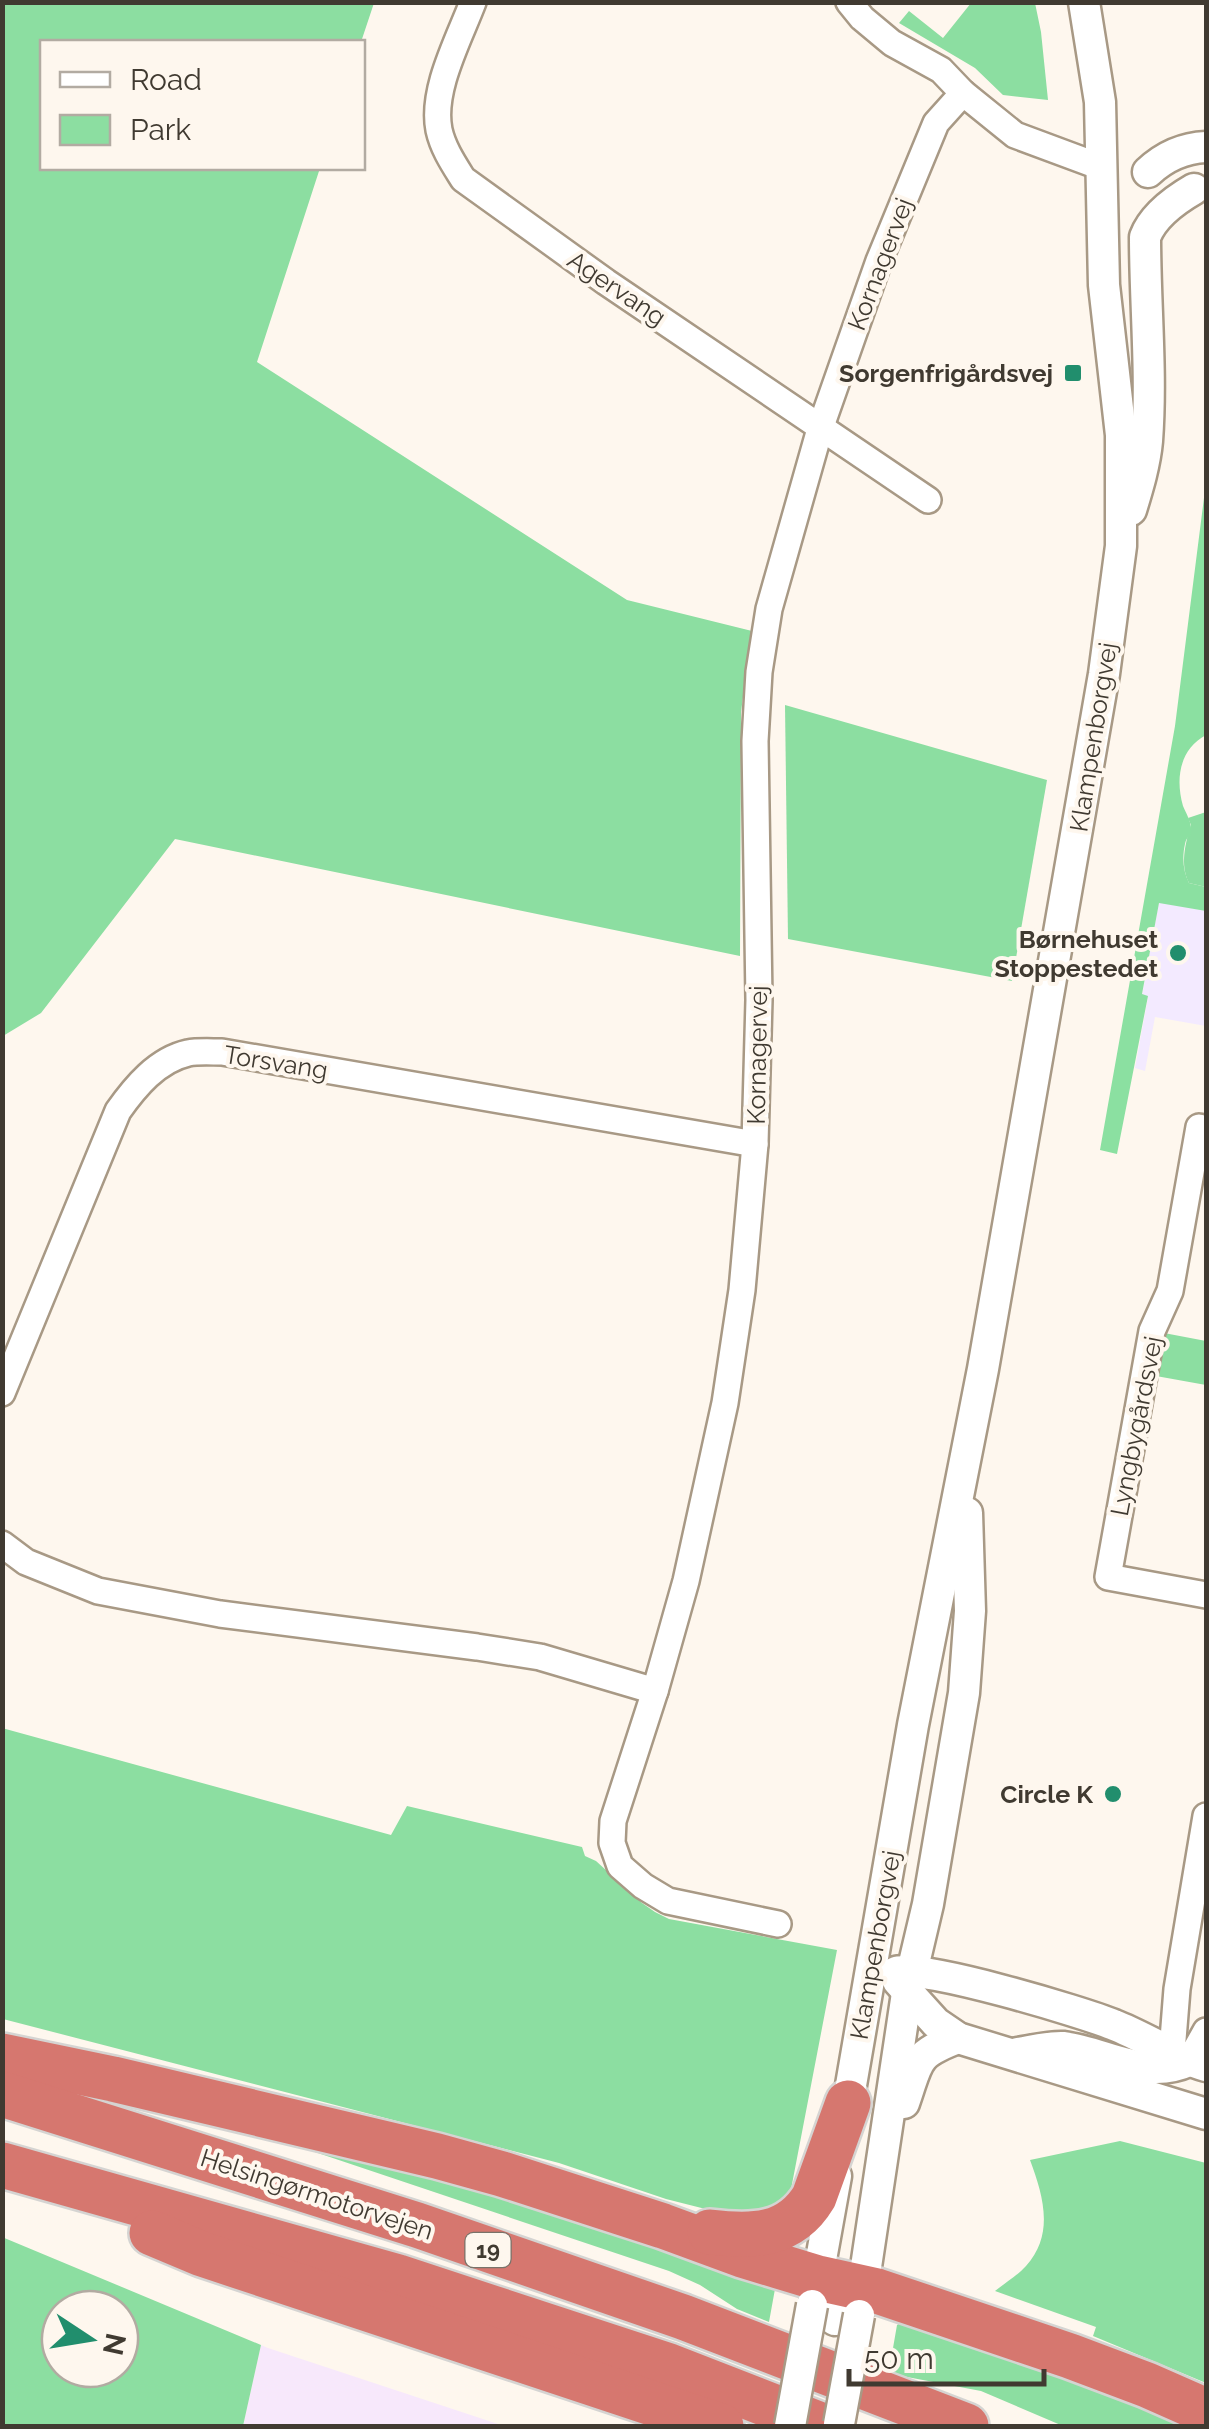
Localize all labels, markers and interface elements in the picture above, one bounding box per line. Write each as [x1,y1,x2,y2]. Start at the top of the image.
legend [40,40,365,170]
text: Road [130,62,202,97]
text: Park [130,112,191,147]
street label: Kornagervej [841,194,919,334]
street label: Agervang [562,244,672,332]
place label: Sorgenfrigårdsvej [839,358,1053,388]
marker: Sorgenfrigårdsvej [1062,362,1084,384]
street label: Klampenborgvej [1063,640,1123,834]
place label: Børnehuset Stoppestedet [994,924,1158,983]
marker: Børnehuset Stoppestedet [1167,942,1189,964]
street label: Kornagervej [741,985,773,1125]
street label: Torsvang [222,1039,330,1085]
street label: Lyngbygårdsvej [1104,1334,1168,1518]
place label: Circle K [1000,1779,1093,1809]
marker: Circle K [1102,1783,1124,1805]
street label: Klampenborgvej [844,1848,906,2042]
street label: Helsingørmotorvejen [197,2142,437,2246]
road number: 19 [466,2233,510,2267]
north arrow [40,2289,140,2389]
scale bar [849,2324,1044,2386]
text: N [96,2330,132,2358]
text: 50 m [864,2341,934,2376]

